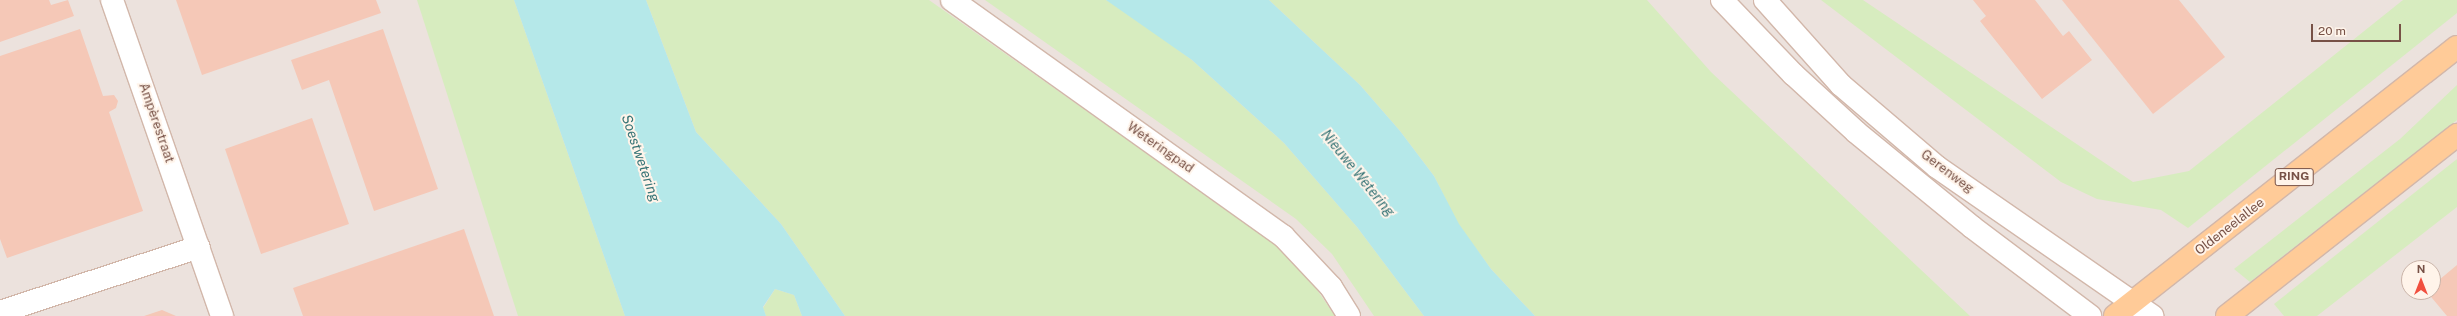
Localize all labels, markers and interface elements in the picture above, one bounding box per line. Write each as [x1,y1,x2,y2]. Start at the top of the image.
scale bar [2313,16,2403,42]
text: 20 m [2318,24,2346,38]
street label: Ampèrestraat [135,81,177,165]
water label: Soestwetering [618,112,664,204]
street label: Weteringpad [1124,119,1196,177]
water label: Nieuwe Wetering [1318,126,1398,220]
street label: Gerenweg [1918,147,1976,197]
road number: RING [2274,167,2314,187]
street label: Oldeneelallee [2192,195,2268,259]
north arrow [2401,260,2441,300]
text: N [2417,263,2425,275]

